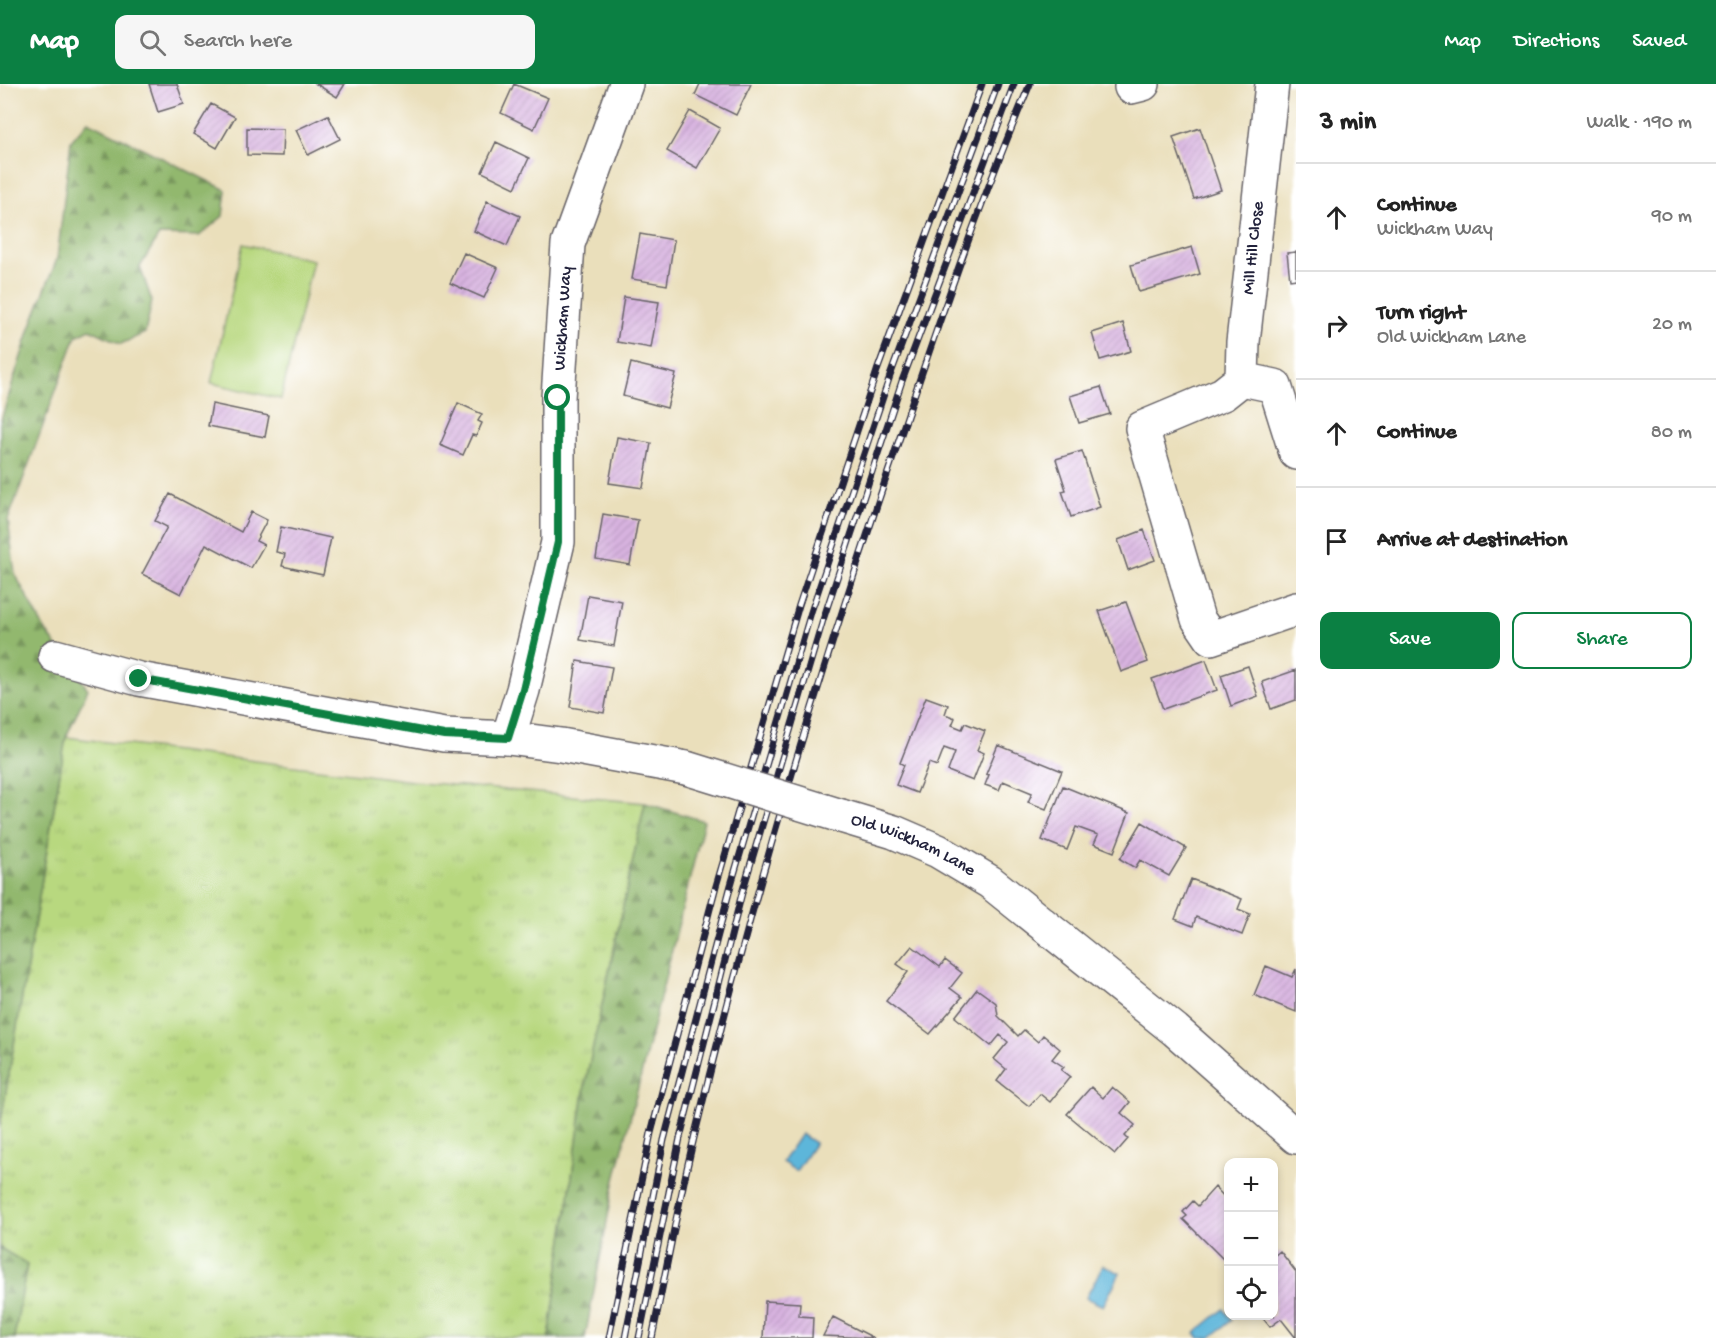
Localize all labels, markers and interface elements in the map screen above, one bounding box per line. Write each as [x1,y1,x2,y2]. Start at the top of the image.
search box [115,15,535,69]
text: Map [30,26,79,59]
icon: search [136,26,169,59]
text: Search here [184,29,292,55]
text: Map [1444,30,1481,55]
text: Directions [1514,30,1599,55]
text: Saved [1632,30,1686,55]
text: 3 min [1320,108,1376,139]
text: Walk · 190 m [1586,112,1692,135]
text: Continue [1377,193,1457,219]
street label: Mill Hill Close [1239,199,1269,296]
icon: ahead [1320,201,1353,234]
text: 90 m [1652,206,1692,229]
text: Wickham Way [1377,219,1493,242]
street label: Wickham Way [549,266,577,371]
text: Turn right [1377,301,1465,327]
icon: right [1320,309,1353,342]
text: 20 m [1652,314,1692,337]
text: Old Wickham Lane [1377,327,1526,350]
route start [544,384,570,410]
icon: ahead [1320,417,1353,450]
text: Continue [1377,420,1457,446]
text: 80 m [1651,422,1692,445]
icon: arrive [1320,525,1353,558]
text: Arrive at destination [1377,528,1567,554]
button: Save [1320,612,1500,669]
button: Share [1512,612,1692,669]
route end [125,665,151,691]
street label: Old Wickham Lane [848,809,980,882]
map controls [1224,1158,1278,1320]
button: + [1224,1158,1278,1212]
button: − [1224,1212,1278,1266]
button: locate [1224,1266,1278,1320]

